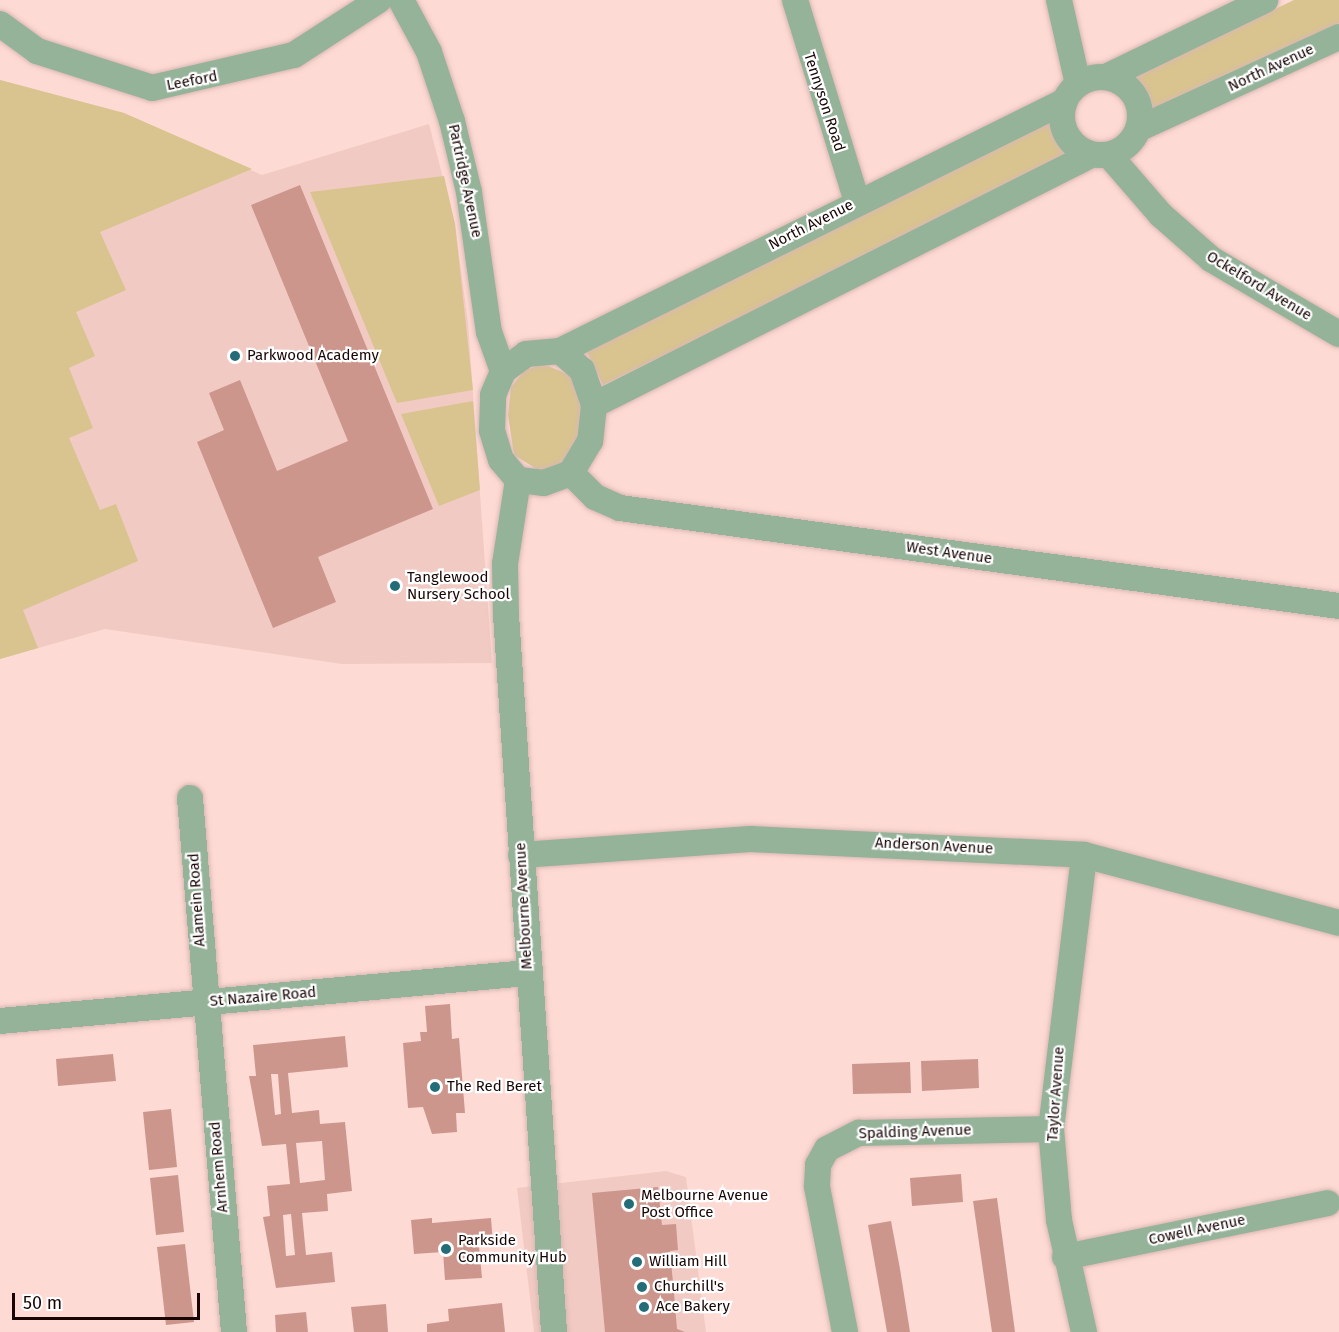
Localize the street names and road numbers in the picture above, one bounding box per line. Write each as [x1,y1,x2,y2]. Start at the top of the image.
street label: North Avenue [1225,40,1317,96]
street label: Tennyson Road [800,50,848,154]
street label: Leeford [165,67,219,95]
street label: Partridge Avenue [444,123,486,239]
street label: North Avenue [766,196,856,254]
street label: Ockelford Avenue [1203,248,1315,324]
street label: West Avenue [905,538,993,568]
street label: Anderson Avenue [874,834,994,858]
street label: Melbourne Avenue [512,842,536,970]
street label: Alamein Road [185,853,209,947]
street label: St Nazaire Road [209,983,317,1011]
street label: Taylor Avenue [1044,1046,1068,1142]
street label: Arnhem Road [206,1121,232,1213]
street label: Spalding Avenue [858,1121,972,1143]
street label: Cowell Avenue [1147,1211,1247,1249]

